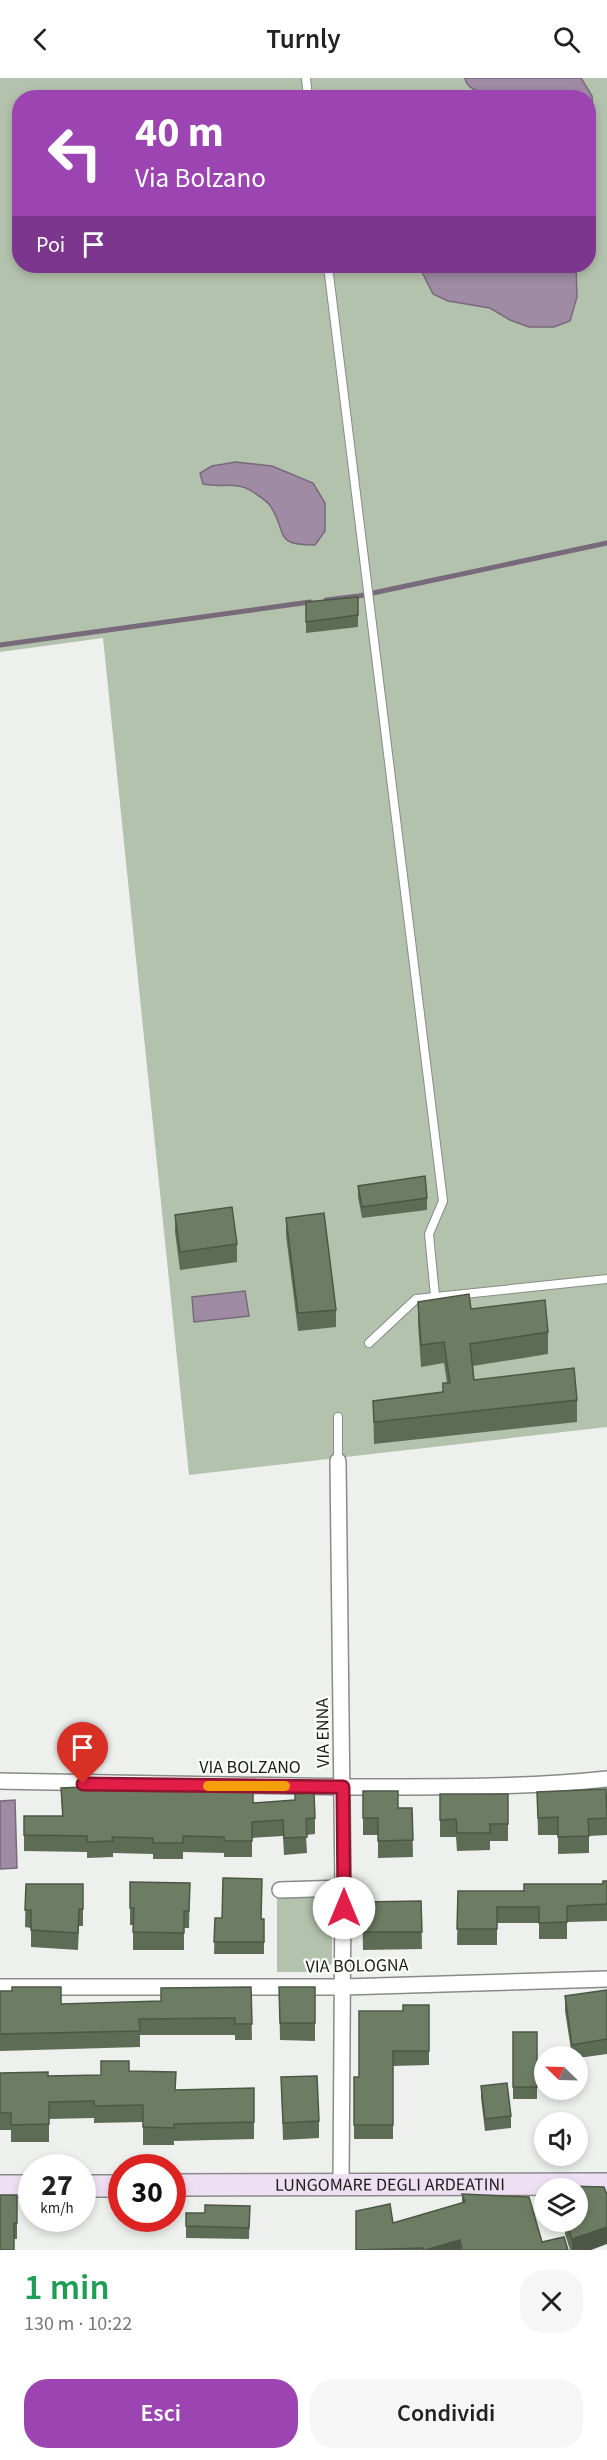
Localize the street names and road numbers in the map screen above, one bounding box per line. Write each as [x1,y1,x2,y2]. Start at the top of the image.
street label: VIA ENNA [310,1698,336,1768]
street label: VIA BOLZANO [199,1755,301,1780]
street label: VIA BOLOGNA [305,1953,409,1979]
street label: LUNGOMARE DEGLI ARDEATINI [275,2172,505,2197]

